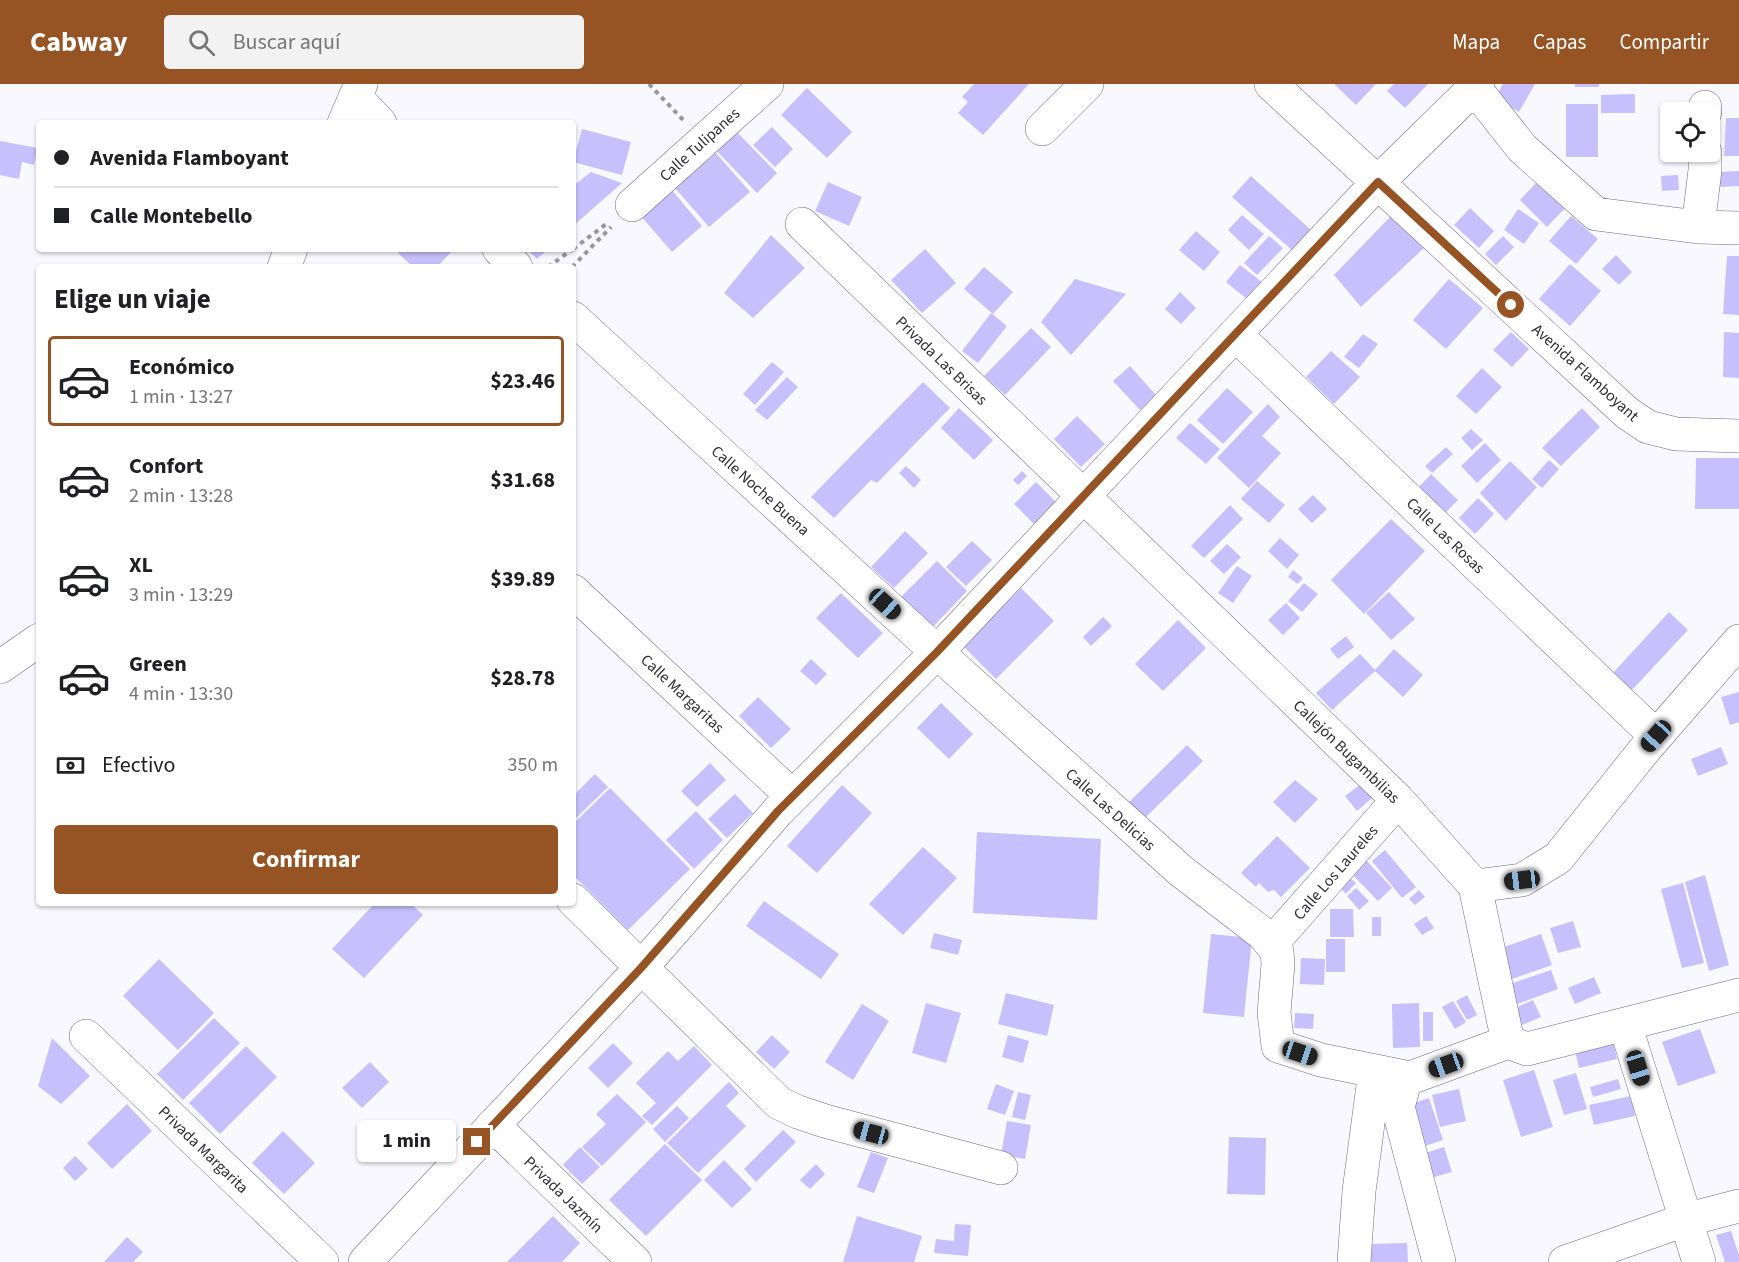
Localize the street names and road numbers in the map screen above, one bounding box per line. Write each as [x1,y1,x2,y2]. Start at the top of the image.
street label: Calle Tulipanes [655,103,745,187]
street label: Privada Las Brisas [890,311,992,411]
street label: Avenida Flamboyant [1527,319,1644,427]
street label: Calle Noche Buena [706,441,814,541]
street label: Calle Las Rosas [1401,493,1490,579]
street label: Calle Margaritas [636,649,729,738]
street label: Callejón Bugambilias [1288,695,1405,809]
street label: Calle Las Delicias [1061,763,1160,856]
street label: Calle Los Laureles [1288,820,1383,925]
street label: Privada Margarita [153,1101,253,1198]
street label: Privada Jazmín [519,1151,608,1238]

